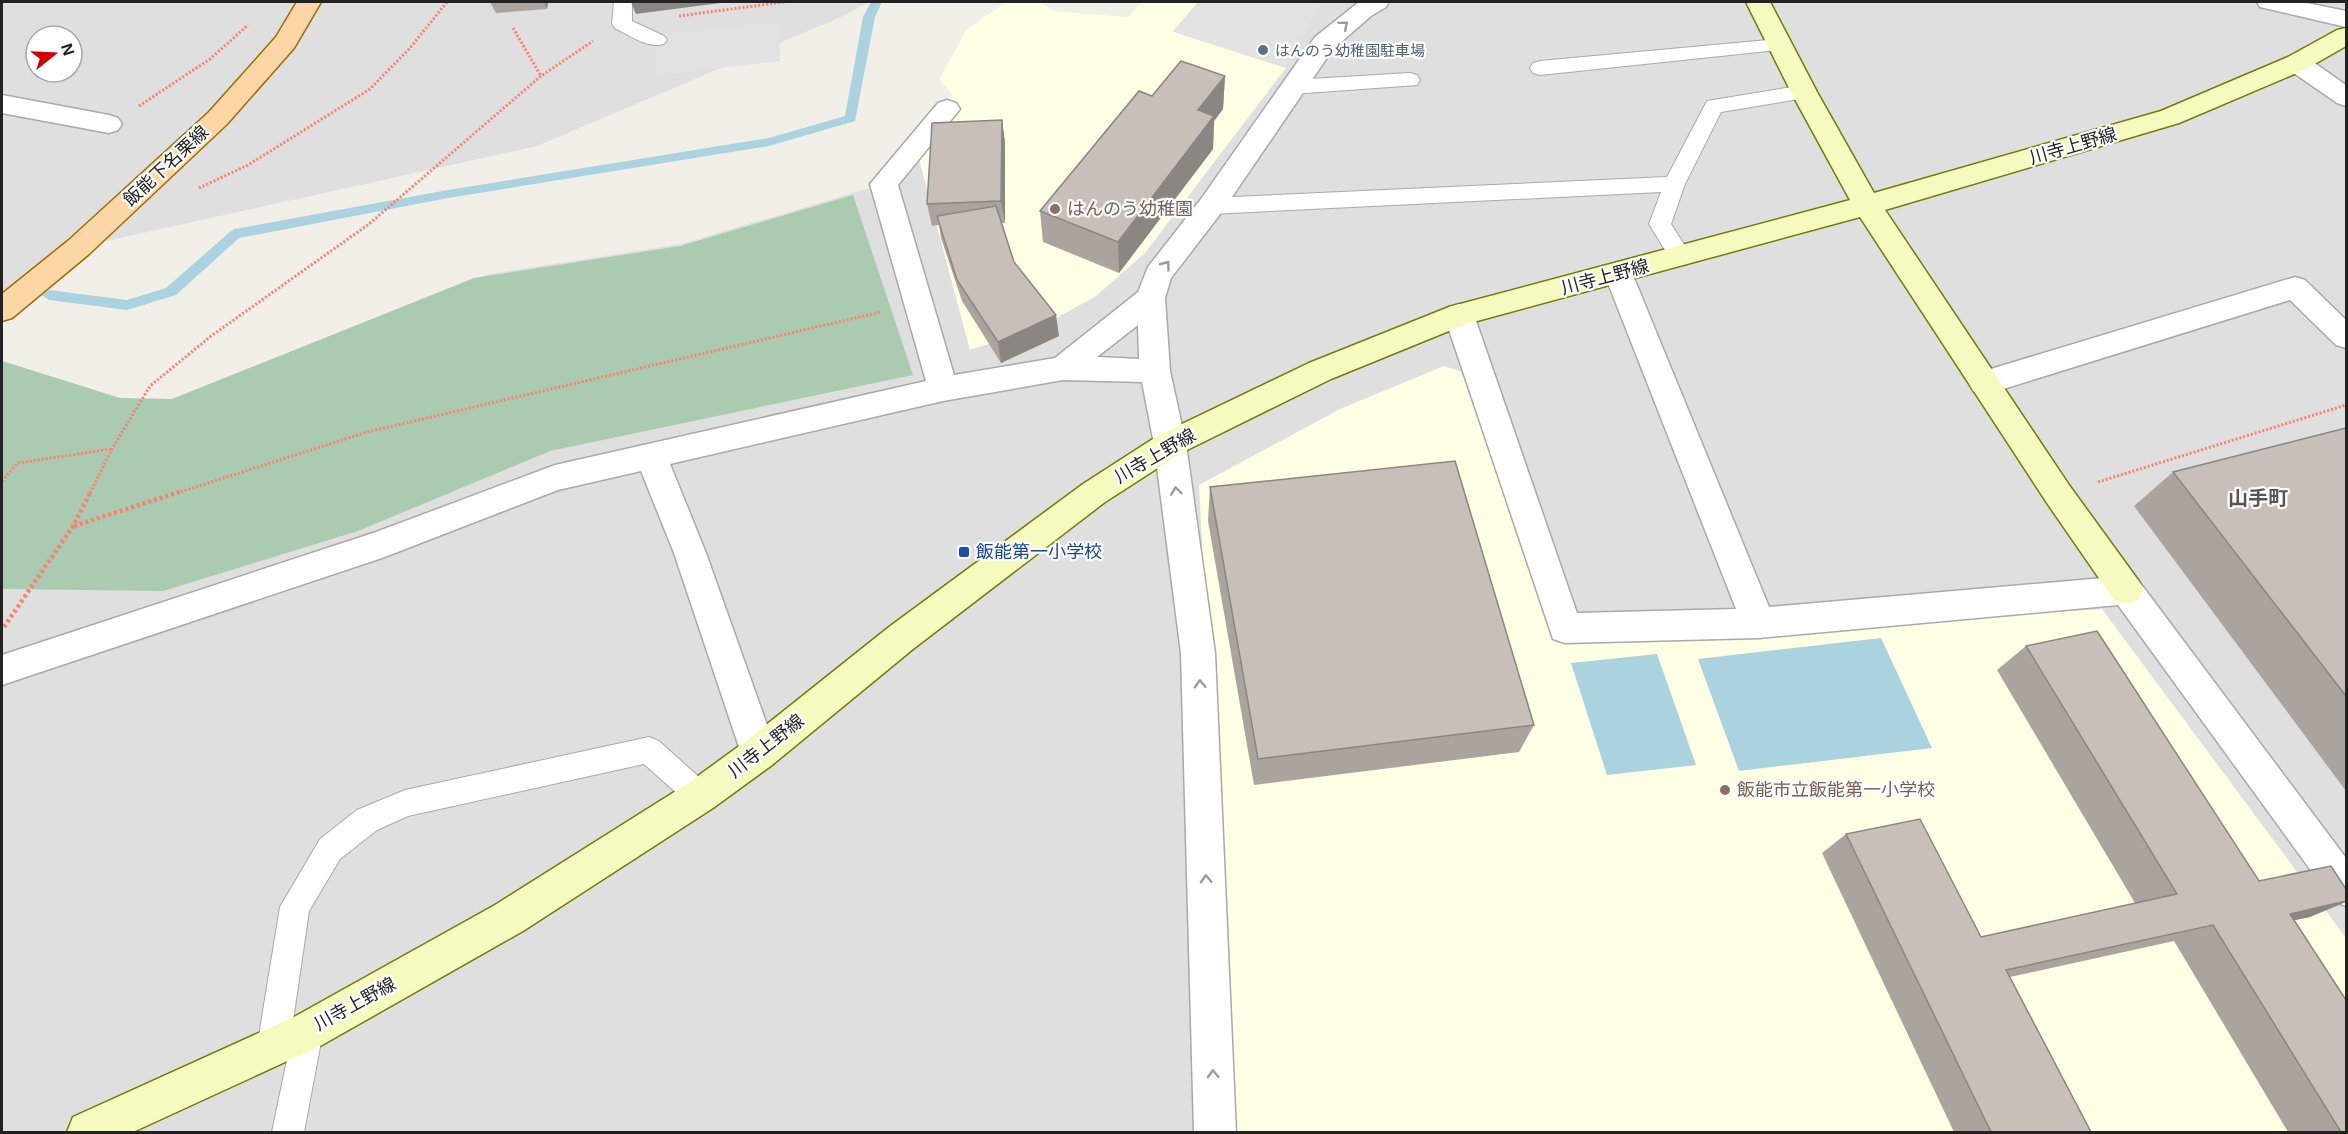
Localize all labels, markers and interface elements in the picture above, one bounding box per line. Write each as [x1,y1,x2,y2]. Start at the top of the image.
one-way arrow [1337,21,1348,32]
north arrow [24,24,84,84]
text: N [58,41,78,58]
place label: はんのう幼稚園駐車場 [1275,42,1425,59]
marker: はんのう幼稚園駐車場 [1256,43,1270,57]
street label: 飯能下名栗線 [120,122,212,210]
street label: 川寺上野線 [2027,124,2119,168]
place label: はんのう幼稚園 [1067,199,1193,219]
marker: はんのう幼稚園 [1048,202,1062,216]
street label: 川寺上野線 [1559,256,1651,298]
one-way arrow [1158,261,1169,272]
street label: 川寺上野線 [1111,425,1199,487]
one-way arrow [1170,486,1183,495]
district label: 山手町 [2228,487,2288,509]
place label: 飯能第一小学校 [976,542,1102,562]
marker: 飯能第一小学校 [957,545,971,559]
one-way arrow [1193,680,1206,689]
street label: 川寺上野線 [724,710,808,782]
place label: 飯能市立飯能第一小学校 [1737,780,1935,800]
marker: 飯能市立飯能第一小学校 [1718,783,1732,797]
one-way arrow [1200,875,1213,884]
street label: 川寺上野線 [311,973,399,1035]
one-way arrow [1207,1070,1220,1079]

